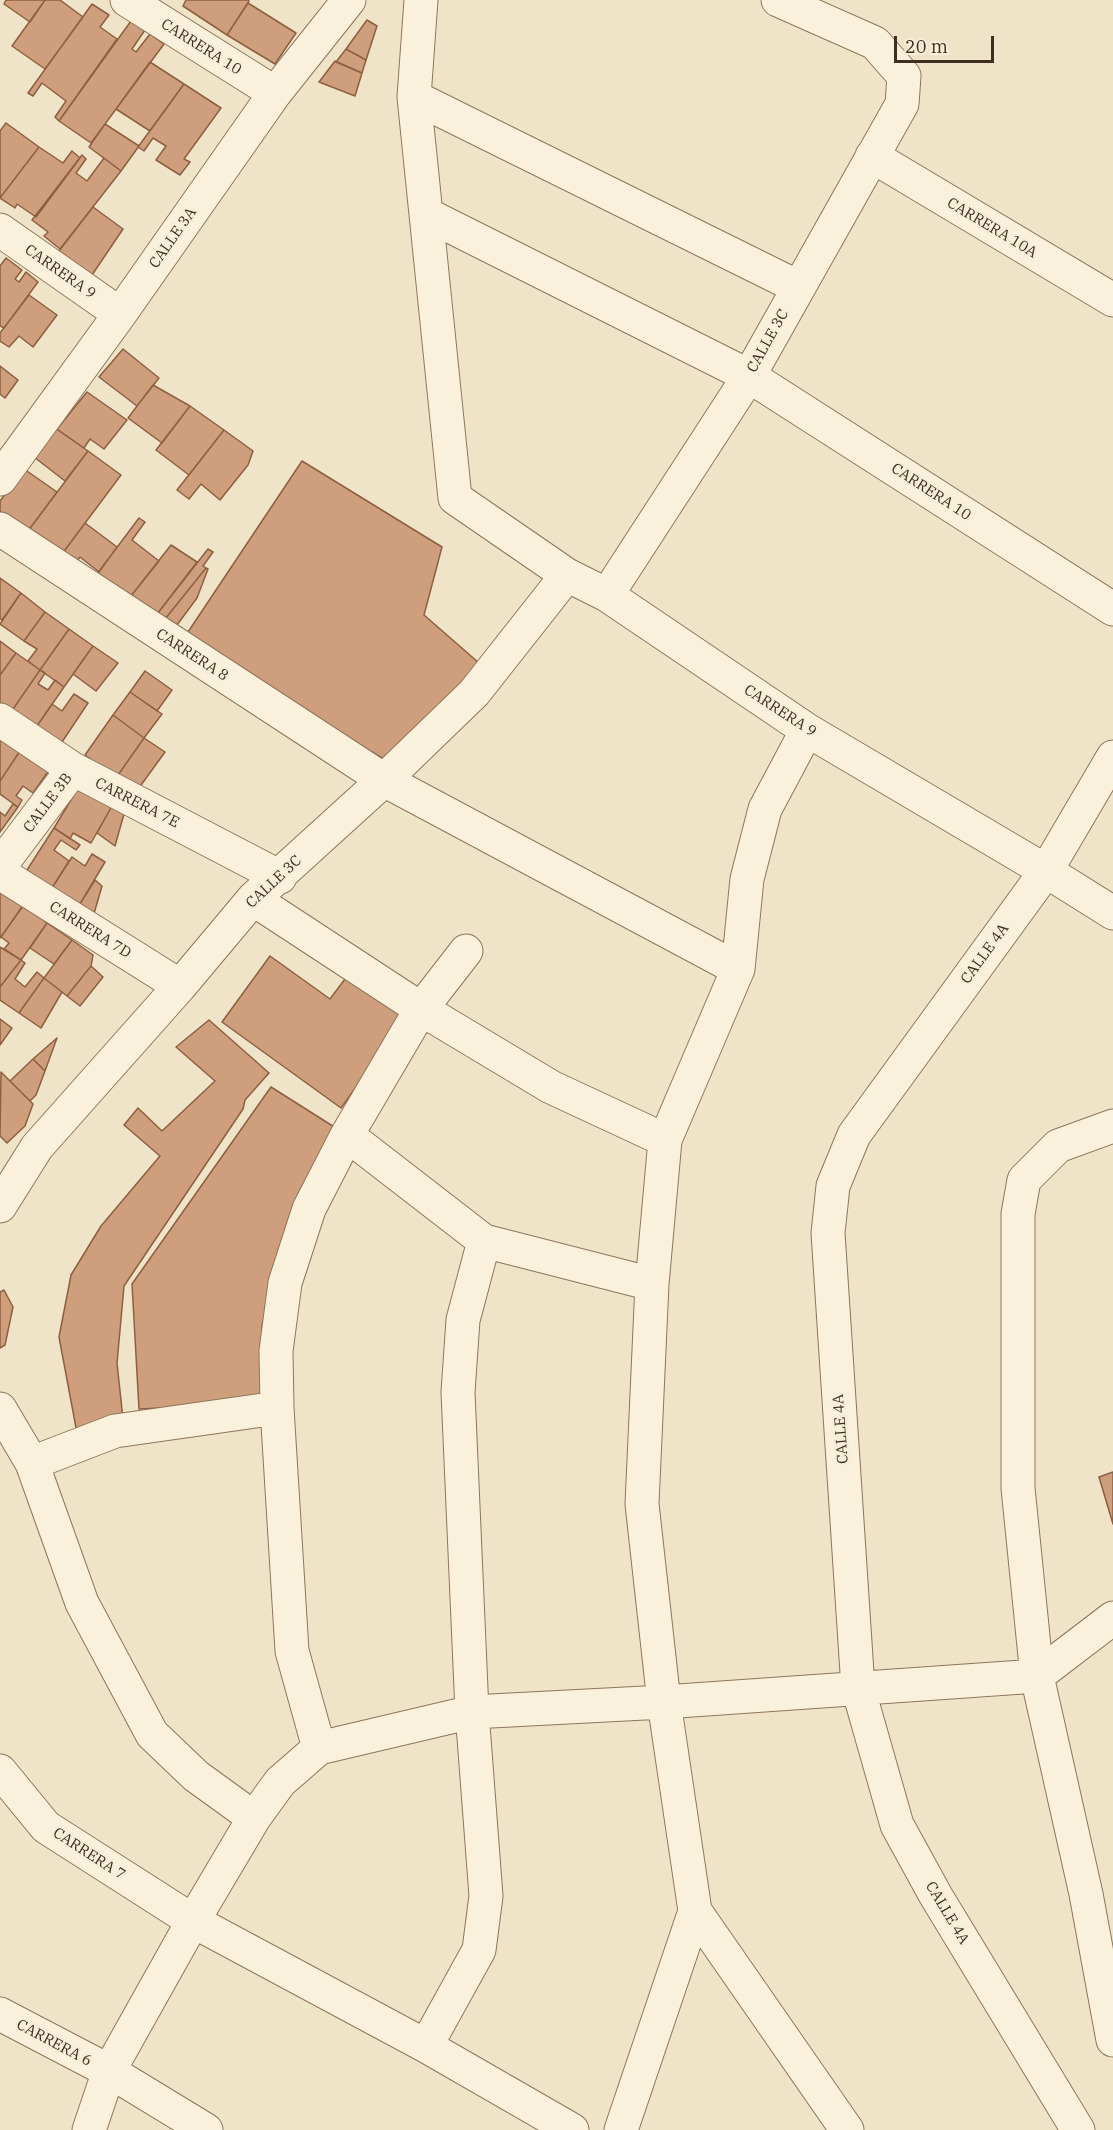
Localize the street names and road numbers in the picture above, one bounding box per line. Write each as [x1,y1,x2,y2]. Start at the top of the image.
street label: CARRERA 10 [157,15,245,79]
street label: CARRERA 10A [944,194,1040,262]
street label: CALLE 3A [146,204,200,272]
street label: CARRERA 9 [21,241,99,303]
street label: CALLE 3C [743,306,793,376]
street label: CARRERA 10 [888,460,974,524]
street label: CARRERA 8 [152,625,232,685]
street label: CARRERA 9 [740,681,820,741]
street label: CALLE 3B [20,770,76,836]
street label: CARRERA 7E [92,774,182,832]
street label: CALLE 3C [242,852,306,912]
street label: CARRERA 7D [46,898,134,962]
street label: CALLE 4A [957,920,1013,988]
street label: CALLE 4A [830,1393,852,1465]
street label: CARRERA 7 [49,1824,129,1884]
street label: CALLE 4A [921,1878,973,1948]
street label: CARRERA 6 [13,2016,95,2070]

